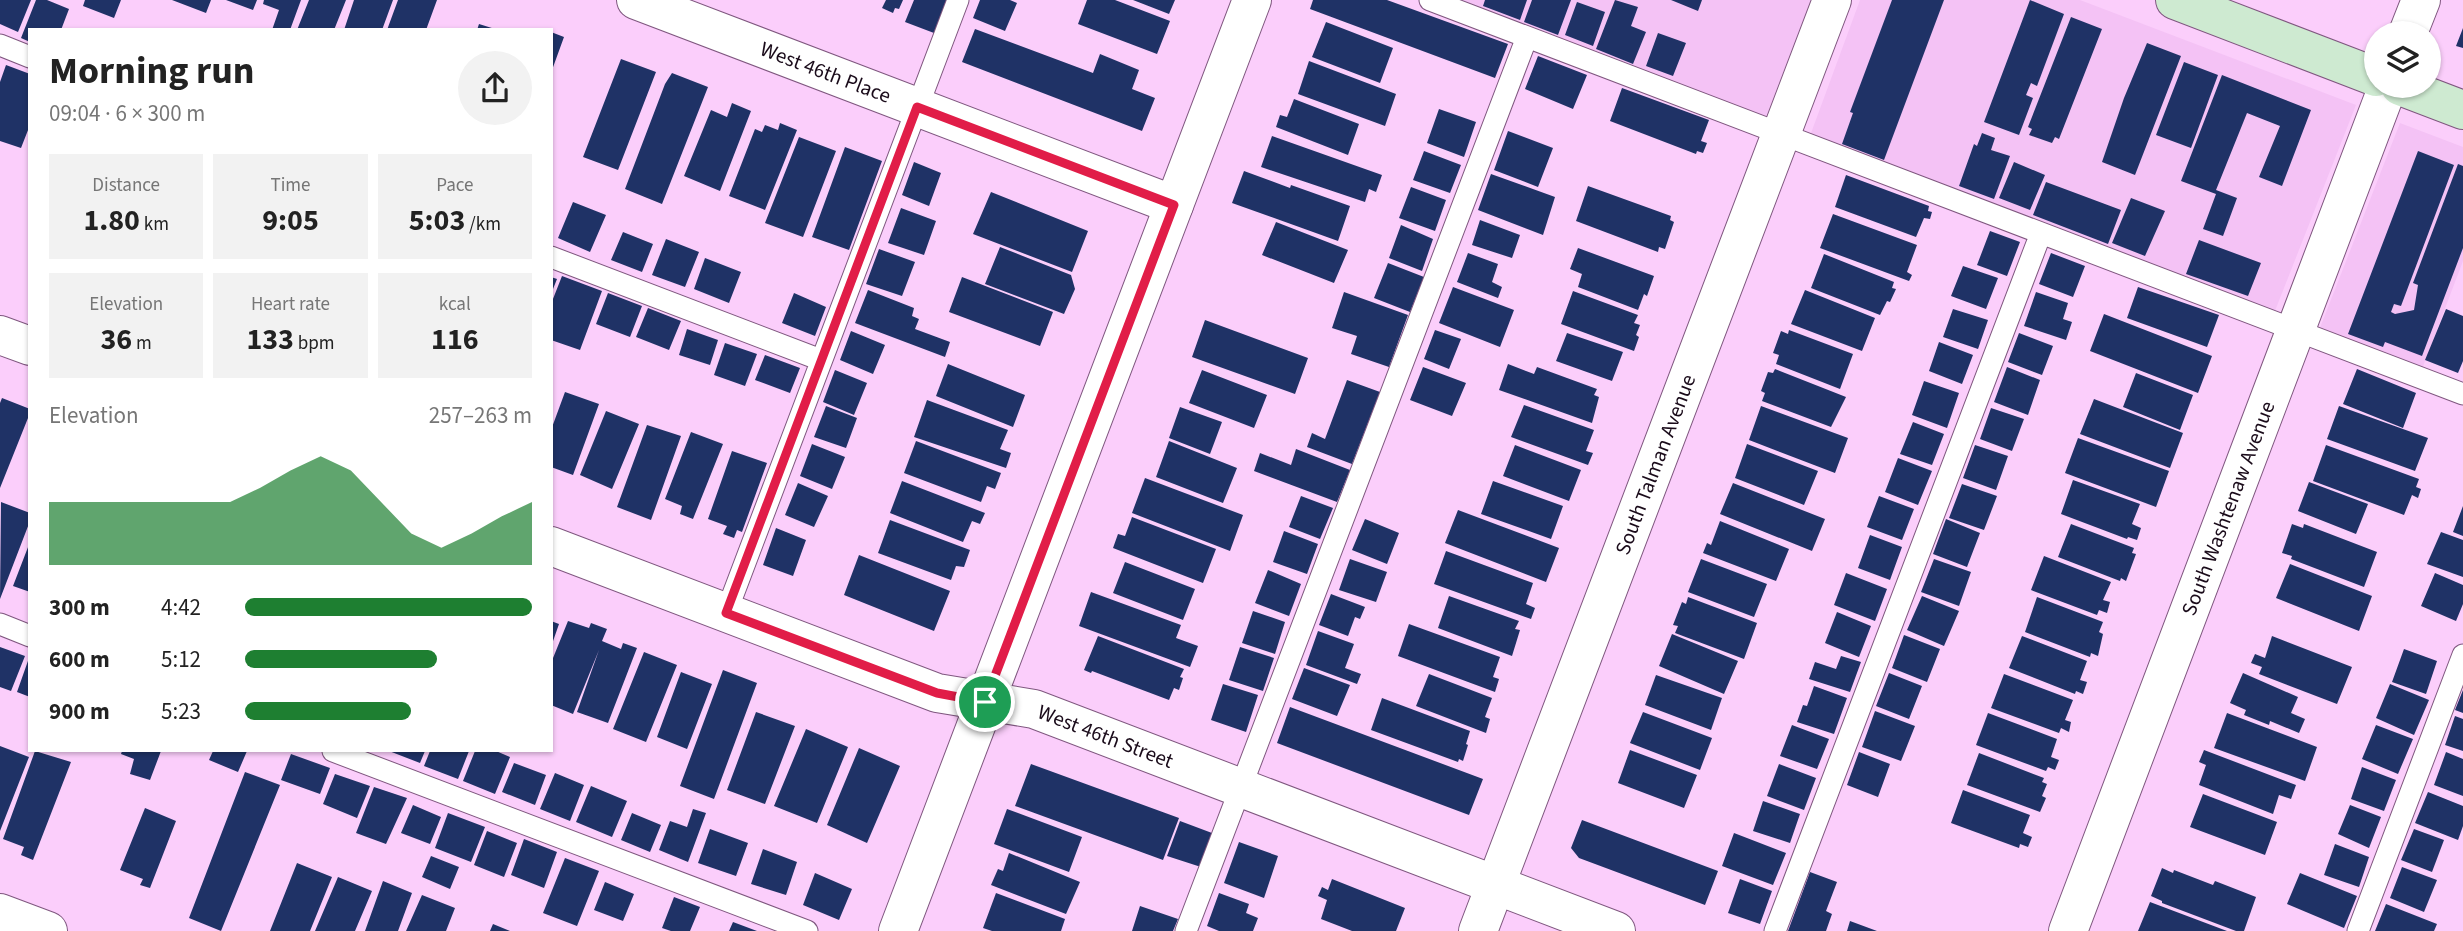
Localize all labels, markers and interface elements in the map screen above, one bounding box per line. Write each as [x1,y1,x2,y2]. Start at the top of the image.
map controls [2364,21,2441,98]
button: layers [2364,21,2441,98]
street label: West 46th Place [756,34,895,111]
text: Morning run [49,44,254,98]
button: share [458,51,532,125]
text: 09:04 · 6 × 300 m [49,97,205,130]
text: Distance [92,172,160,199]
text: Time [270,172,311,199]
text: Pace [436,172,473,199]
text: 1.80 [83,199,140,242]
text: 9:05 [262,199,319,242]
text: 5:03 [409,199,465,242]
text: km [140,211,169,238]
text: /km [465,211,501,238]
text: Elevation [89,291,163,318]
text: Heart rate [251,291,330,318]
text: kcal [439,291,471,318]
text: 36 [101,318,132,361]
text: 133 [246,318,294,361]
text: 116 [431,318,479,361]
text: m [132,330,152,357]
text: bpm [294,330,335,357]
street label: South Talman Avenue [1607,370,1703,559]
street label: South Washtenaw Avenue [2174,397,2282,620]
text: Elevation [49,399,139,432]
text: 257–263 m [429,399,532,432]
text: 300 m [49,591,110,624]
text: 4:42 [161,591,201,624]
text: 600 m [49,643,110,676]
text: 5:12 [161,643,201,676]
pin [955,672,1015,732]
icon: arrive [966,683,1004,721]
text: 900 m [49,695,110,728]
text: 5:23 [161,695,201,728]
street label: West 46th Street [1033,697,1178,776]

